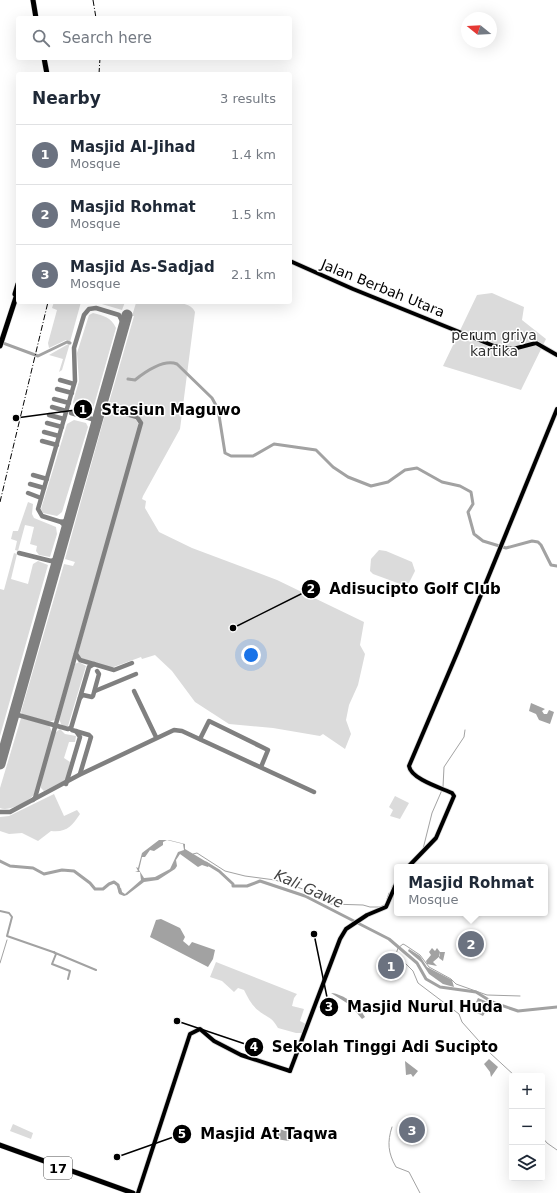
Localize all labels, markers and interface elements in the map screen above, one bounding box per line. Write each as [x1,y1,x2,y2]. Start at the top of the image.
north arrow [461,12,497,48]
search box [16,16,292,60]
icon: search [30,27,52,49]
text: Search here [62,29,152,47]
text: Nearby [32,88,101,108]
text: 3 results [220,91,276,106]
text: Masjid Al-Jihad [70,138,195,156]
text: 1 [40,147,50,162]
text: 1.4 km [231,147,276,162]
text: Mosque [70,156,120,171]
text: Masjid Rohmat [70,198,196,216]
text: 2 [40,207,50,222]
text: 1.5 km [231,207,276,222]
text: Mosque [70,216,120,231]
street label: Jalan Berbah Utara [318,255,447,320]
text: Masjid As-Sadjad [70,258,215,276]
text: 3 [40,267,50,282]
text: 2.1 km [231,267,276,282]
text: Mosque [70,276,120,291]
park label: perum griya kartika [451,327,537,359]
callout: Stasiun Maguwo [73,396,249,423]
text: Stasiun Maguwo [101,401,241,419]
text: 1 [79,403,87,417]
callout: Adisucipto Golf Club [301,576,508,603]
text: Adisucipto Golf Club [329,580,501,598]
text: 2 [307,582,315,596]
your location [241,645,261,665]
popup [394,864,548,916]
water label: Kali Gawe [272,866,346,912]
text: Masjid Rohmat [408,874,534,892]
text: Mosque [408,892,459,907]
pin: 2 [458,929,484,959]
pin: 1 [378,951,404,981]
callout: Masjid Nurul Huda [319,993,511,1020]
text: Masjid Nurul Huda [347,998,503,1016]
text: 3 [325,1000,333,1014]
callout: Sekolah Tinggi Adi Sucipto [244,1034,506,1061]
text: Sekolah Tinggi Adi Sucipto [272,1038,498,1056]
text: 4 [250,1040,258,1054]
map controls [509,1073,545,1181]
button: + [509,1073,545,1109]
button: − [509,1109,545,1145]
pin: 3 [399,1115,425,1145]
callout: Masjid At Taqwa [172,1120,346,1147]
text: Masjid At Taqwa [200,1125,338,1143]
text: 5 [178,1127,186,1141]
button: layers [509,1145,545,1181]
road number: 17 [44,1157,72,1179]

